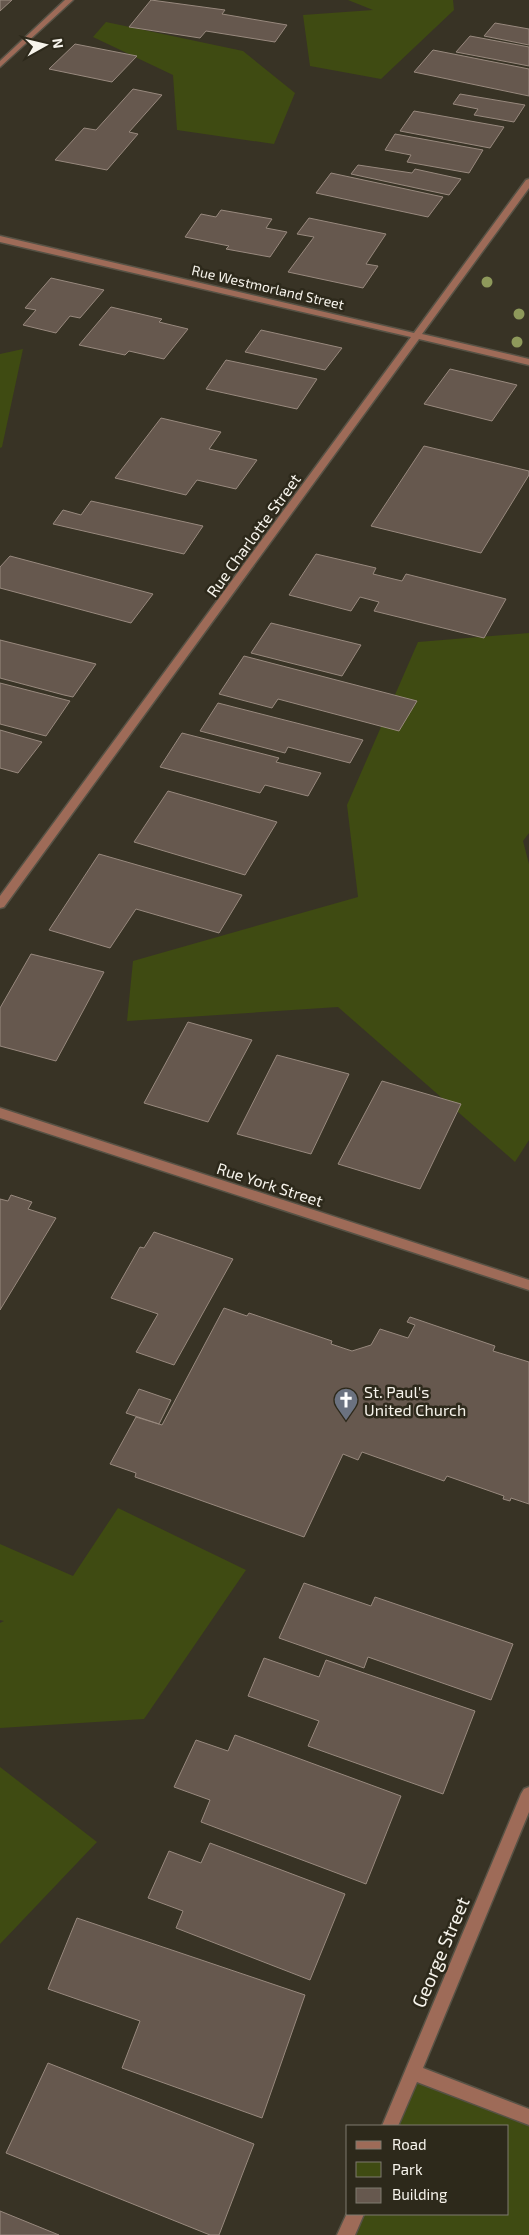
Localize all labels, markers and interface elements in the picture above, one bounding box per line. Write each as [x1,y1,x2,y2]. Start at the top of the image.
north arrow [20,20,70,70]
text: N [49,37,67,49]
street label: Rue Westmorland Street [190,261,346,313]
street label: Rue Charlotte Street [202,470,304,600]
street label: Rue York Street [215,1158,325,1210]
place label: St. Paul's United Church [364,1382,466,1419]
church icon: St. Paul's United Church [333,1387,359,1421]
street label: George Street [406,1893,474,2011]
legend [346,2125,509,2215]
text: Road [392,2135,427,2153]
text: Park [392,2160,423,2178]
text: Building [392,2185,448,2203]

